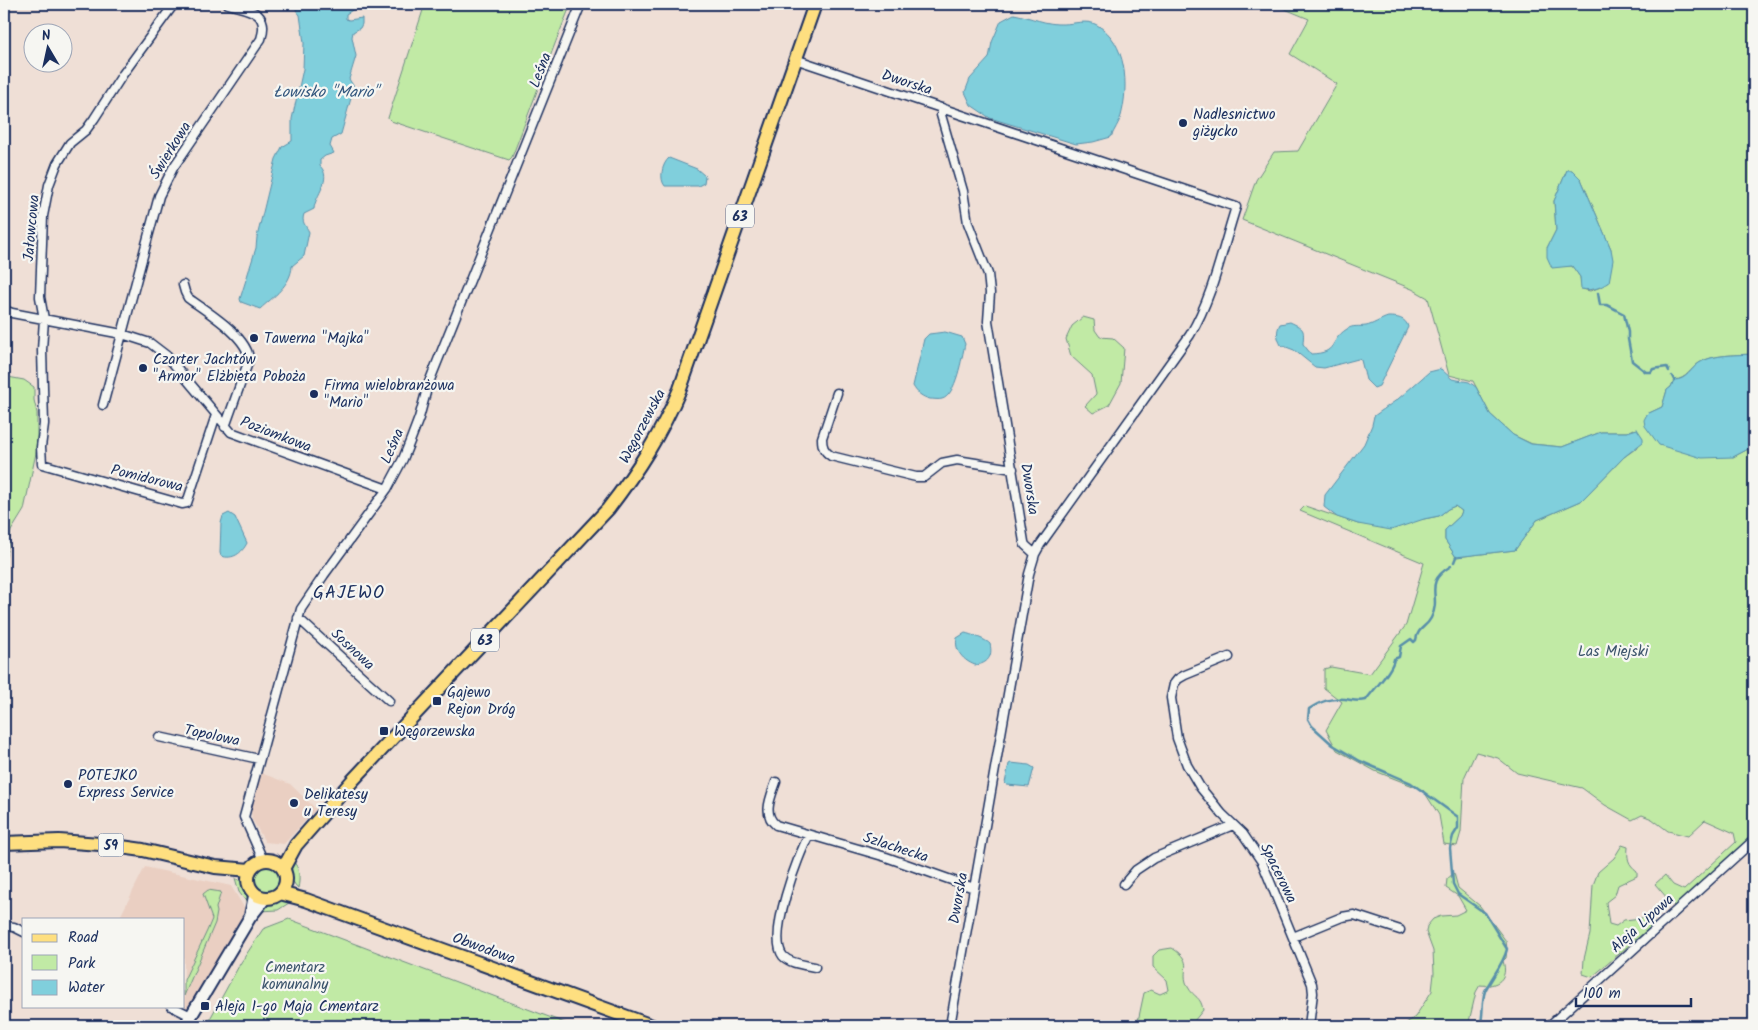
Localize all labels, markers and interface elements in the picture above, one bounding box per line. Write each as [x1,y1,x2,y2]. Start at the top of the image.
north arrow [22,22,72,72]
text: N [40,25,52,48]
street label: Leśna [523,49,559,92]
street label: Dworska [878,64,935,102]
water label: Łowisko "Mario" [273,80,382,105]
place label: Nadlesnictwo giżycko [1192,103,1276,144]
street label: Świerkowa [144,117,198,184]
marker: Nadlesnictwo giżycko [1177,117,1189,129]
street label: Jałowcowa [17,194,47,262]
road number: 63 [726,205,754,228]
place label: Tawerna "Majka" [264,327,369,351]
marker: Tawerna "Majka" [248,332,260,344]
place label: Czarter Jachtów "Armor" Elżbieta Poboża [153,348,306,389]
marker: Czarter Jachtów "Armor" Elżbieta Poboża [137,362,149,374]
place label: Firma wielobranżowa "Mario" [324,374,455,415]
street label: Węgorzewska [613,385,673,468]
marker: Firma wielobranżowa "Mario" [308,388,320,400]
street label: Poziomkowa [236,410,315,460]
street label: Leśna [375,425,411,468]
street label: Pomidorowa [108,458,185,500]
street label: Dworska [1013,462,1045,517]
district label: GAJEWO [313,579,385,608]
street label: Sosnowa [325,623,380,677]
road number: 63 [471,628,499,652]
park label: Las Miejski [1578,640,1650,664]
place label: Gajewo Rejon Dróg [447,681,516,722]
marker: Gajewo Rejon Dróg [431,695,443,707]
street label: Topolowa [182,718,242,754]
place label: Węgorzewska [394,720,475,744]
marker: Węgorzewska [378,725,390,737]
place label: POTEJKO Express Service [78,764,174,805]
marker: POTEJKO Express Service [62,778,74,790]
place label: Delikatesy u Teresy [304,783,369,824]
marker: Delikatesy u Teresy [288,797,300,809]
street label: Szlachecka [860,826,931,870]
road number: 59 [98,834,124,856]
street label: Spacerowa [1253,839,1303,908]
street label: Dworska [943,870,975,926]
street label: Aleja Lipowa [1605,888,1680,959]
legend [22,918,185,1008]
text: Road [68,926,99,950]
street label: Obwodowa [449,926,518,971]
text: Park [68,952,96,976]
park label: Cmentarz komunalny [262,956,329,997]
scale bar [1576,975,1690,1007]
text: Water [68,976,105,1000]
text: 100 m [1583,982,1621,1006]
place label: Aleja 1-go Maja Cmentarz [215,995,379,1019]
marker: Aleja 1-go Maja Cmentarz [199,1000,211,1012]

